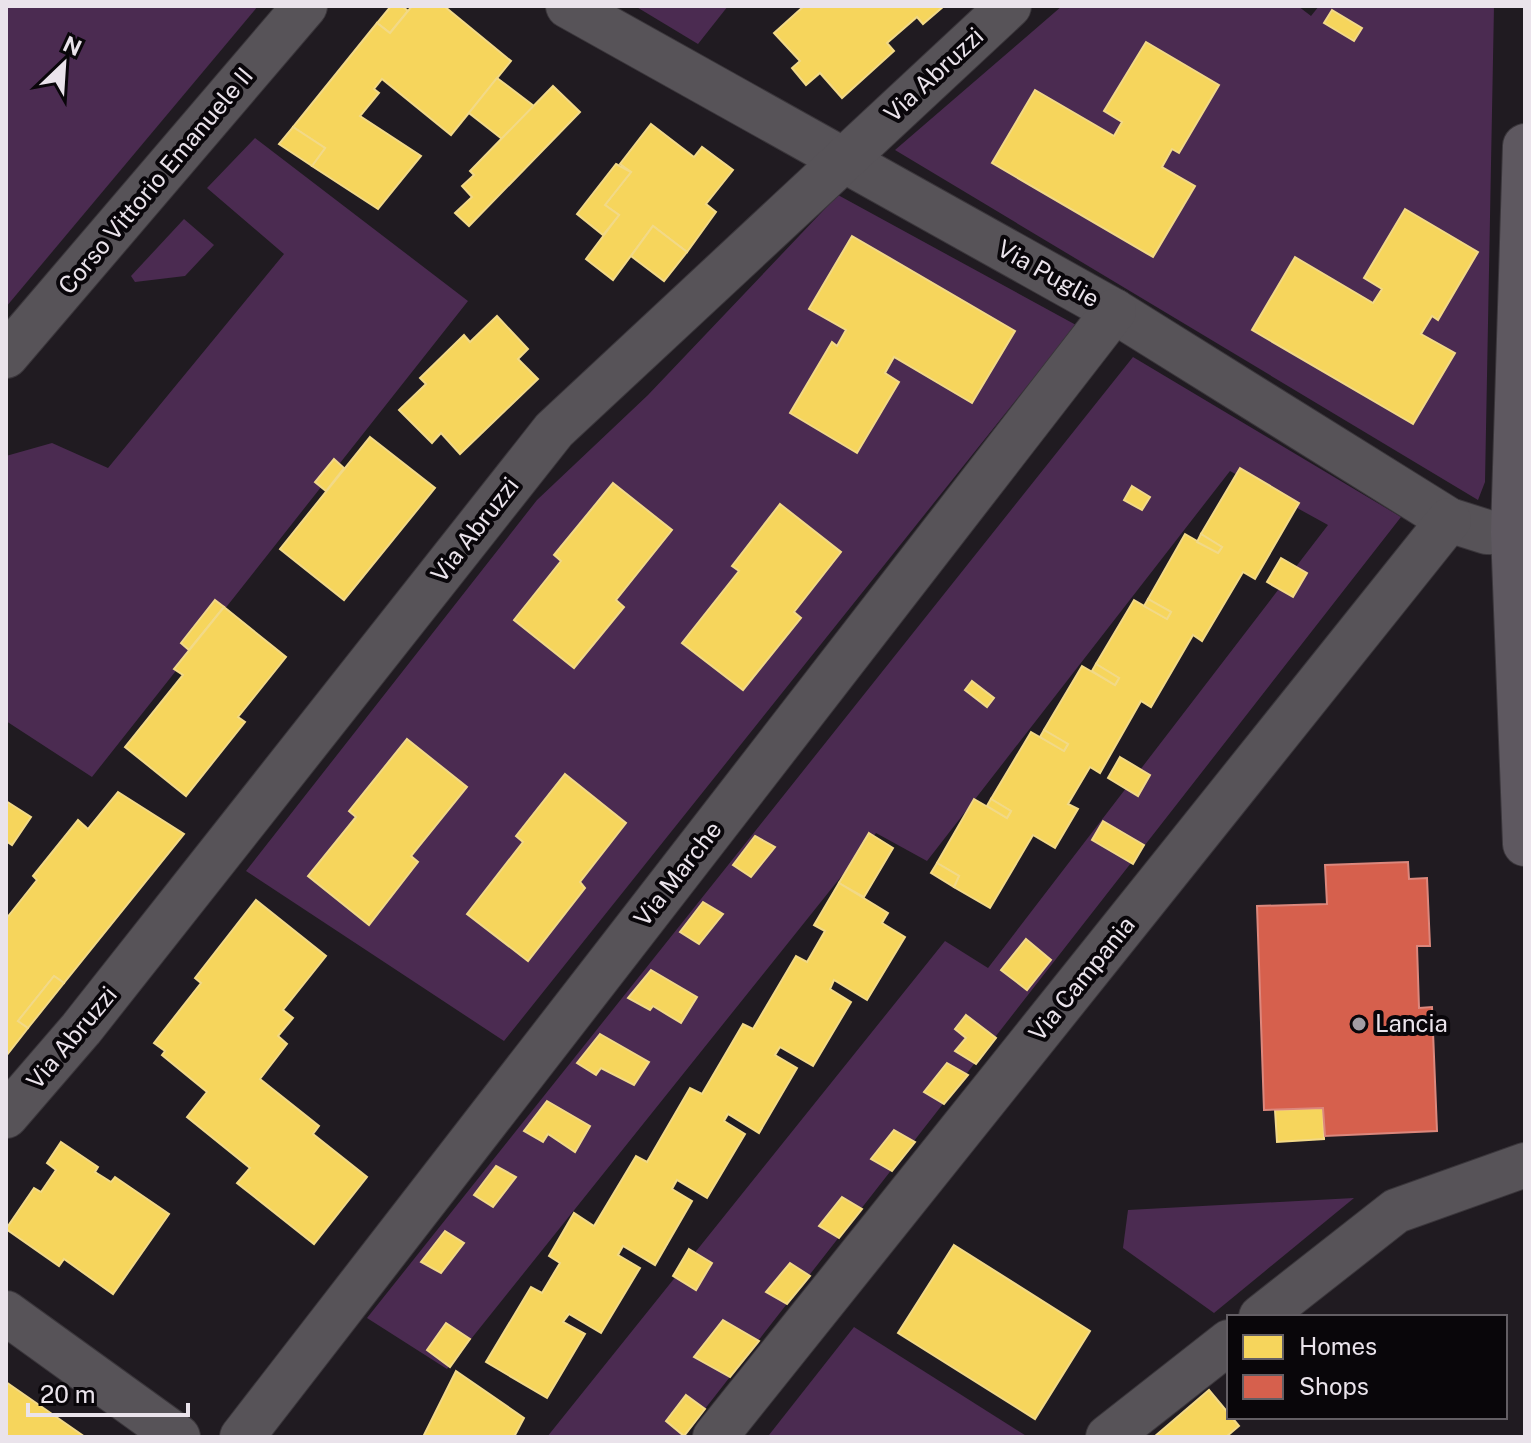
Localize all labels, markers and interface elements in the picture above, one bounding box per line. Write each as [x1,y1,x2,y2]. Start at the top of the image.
street label: Via Abruzzi [878,21,989,127]
north arrow [24,24,104,104]
text: N [59,30,86,61]
street label: Corso Vittorio Emanuele II [52,61,258,299]
street label: Via Puglie [993,234,1104,312]
street label: Via Abruzzi [425,471,524,587]
street label: Via Marche [628,815,727,931]
street label: Via Campania [1022,910,1140,1046]
street label: Via Abruzzi [20,980,122,1094]
place label: Lancia [1375,1009,1448,1037]
marker: Lancia [1350,1015,1368,1033]
legend [1227,1315,1507,1419]
text: Homes [1299,1332,1377,1360]
scale bar [28,1367,188,1417]
text: Shops [1299,1372,1369,1400]
text: 20 m [40,1380,96,1408]

